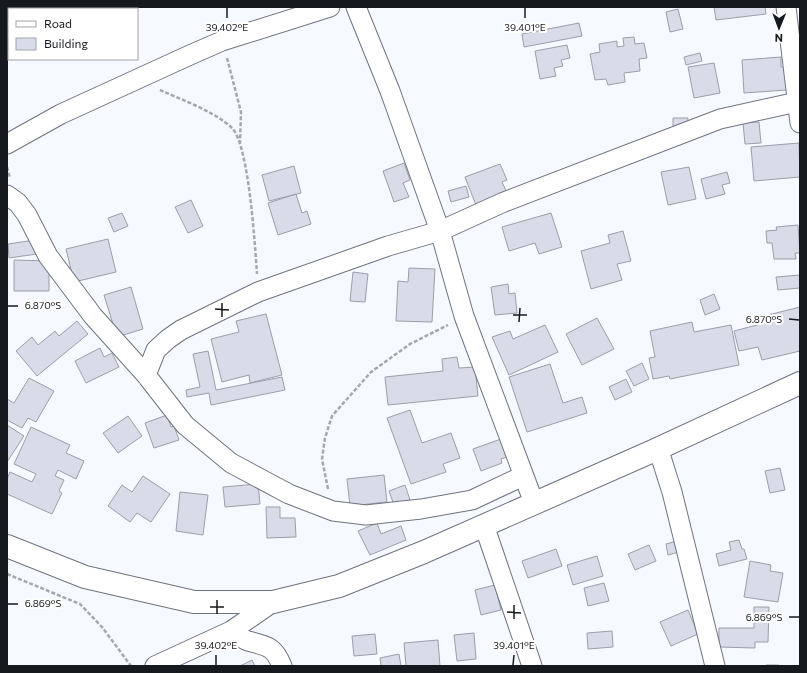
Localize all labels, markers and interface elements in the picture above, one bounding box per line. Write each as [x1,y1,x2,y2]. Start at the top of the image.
legend [8,8,138,60]
north arrow [759,8,799,48]
text: Road [44,16,72,30]
text: 39.402°E [206,21,248,33]
text: 39.401°E [504,21,546,33]
text: N [775,32,783,45]
text: Building [44,36,88,50]
text: 6.870°S [25,299,61,311]
text: 6.870°S [746,313,782,325]
text: 6.869°S [25,597,61,609]
text: 6.869°S [746,611,782,623]
text: 39.402°E [195,639,237,651]
text: 39.401°E [493,639,535,651]

